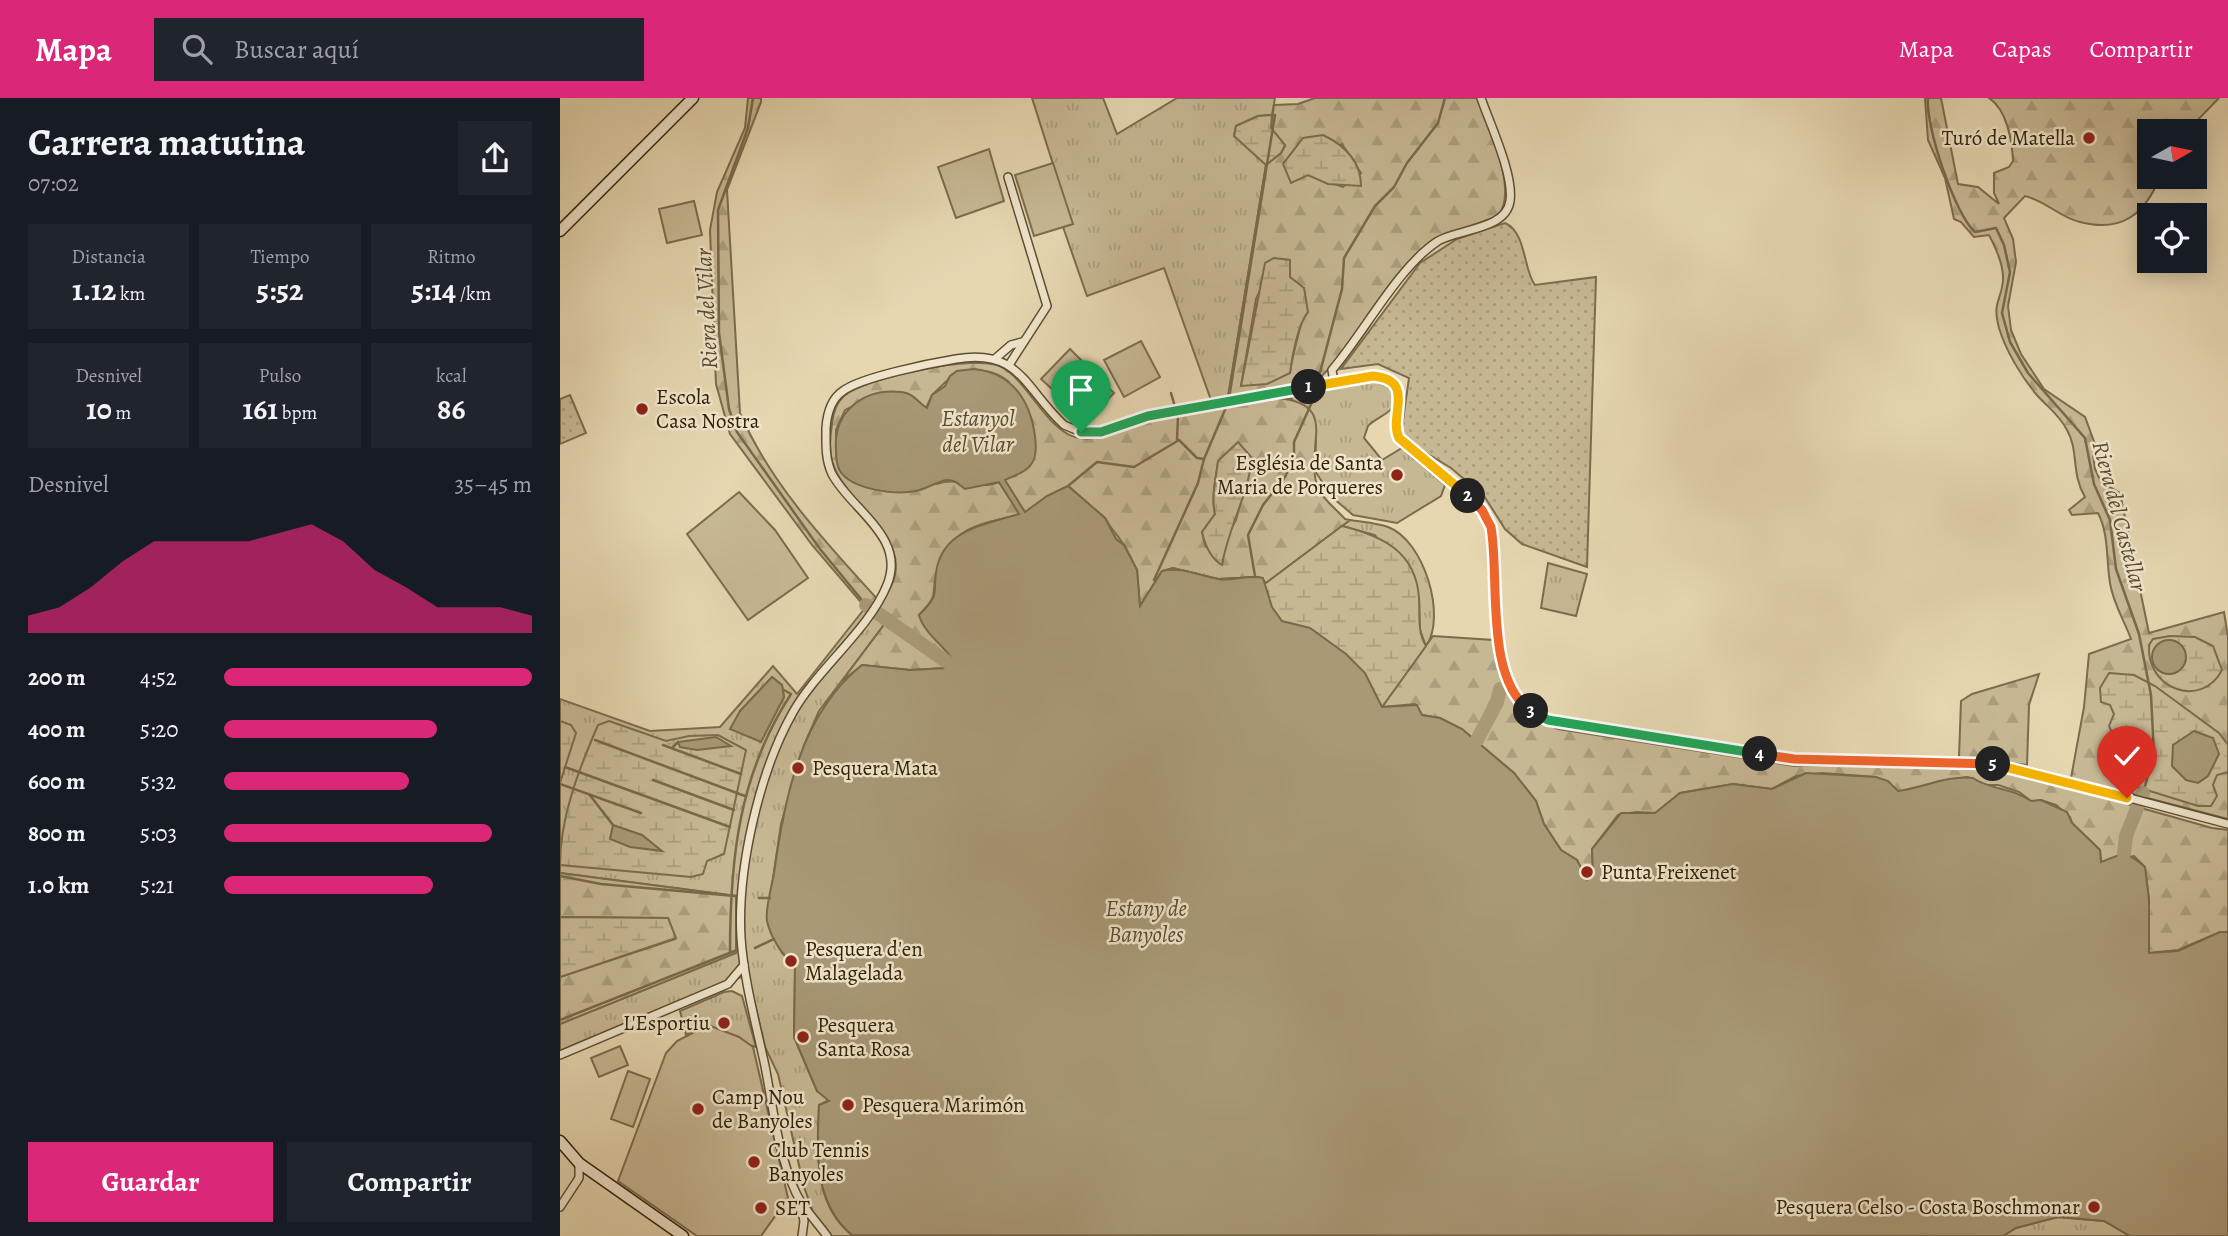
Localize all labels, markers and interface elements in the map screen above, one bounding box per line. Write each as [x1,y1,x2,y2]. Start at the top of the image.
search box [154,18,644,81]
text: Mapa [35,27,112,72]
icon: search [178,30,216,68]
text: Buscar aquí [234,32,359,67]
text: Mapa [1899,33,1954,65]
text: Capas [1992,33,2052,65]
text: Compartir [2090,33,2193,65]
text: Carrera matutina [28,116,305,168]
north arrow [2137,119,2207,189]
map controls [2137,119,2207,273]
button: share [458,121,532,195]
place label: Turó de Matella [1942,124,2075,152]
marker: Turó de Matella [2081,130,2097,146]
text: 07:02 [28,168,79,199]
button: locate [2137,203,2207,273]
text: Distancia [72,244,146,270]
text: Tiempo [251,244,309,270]
text: Ritmo [427,244,475,270]
water label: Riera del Vilar [688,247,725,370]
text: 1.12 [72,270,116,310]
text: 5:52 [256,270,304,310]
text: 5:14 [411,270,456,310]
text: km [116,281,145,307]
text: /km [456,281,491,307]
pin [1051,360,1111,432]
text: Desnivel [75,363,142,389]
text: Pulso [259,363,301,389]
text: kcal [436,363,467,389]
pin: 1 [1292,370,1326,404]
icon: arrive [1062,371,1100,409]
text: 1 [1305,373,1312,399]
place label: Escola Casa Nostra [656,383,760,435]
text: 10 [86,389,112,429]
text: 161 [243,389,278,429]
text: 86 [437,389,466,429]
text: m [112,400,131,426]
text: bpm [278,400,317,426]
marker: Escola Casa Nostra [634,401,650,417]
water label: Estanyol del Vilar [941,403,1015,460]
water label: Riera del Castellar [2085,437,2155,596]
place label: Església de Santa Maria de Porqueres [1217,449,1383,501]
marker: Església de Santa Maria de Porqueres [1389,467,1405,483]
text: Desnivel [28,469,109,500]
text: 35–45 m [455,469,532,500]
pin: 2 [1450,478,1486,514]
text: 2 [1463,482,1472,508]
text: 200 m [28,662,86,693]
text: 4:52 [140,662,177,693]
pin: 3 [1514,694,1548,728]
text: 3 [1526,697,1535,723]
text: 400 m [28,714,85,745]
text: 5:20 [140,714,179,745]
pin [2097,726,2157,798]
pin: 4 [1742,736,1778,772]
icon: check [2108,737,2146,775]
text: 4 [1755,740,1764,766]
pin: 5 [1976,746,2010,782]
text: 5 [1988,750,1997,776]
place label: Pesquera Mata [812,754,938,782]
marker: Pesquera Mata [790,760,806,776]
text: 600 m [28,766,85,797]
text: 5:32 [140,766,176,797]
text: 800 m [28,818,85,849]
text: 5:03 [140,818,177,849]
place label: Punta Freixenet [1601,858,1737,886]
marker: Punta Freixenet [1579,864,1595,880]
text: 1.0 km [28,870,89,901]
text: 5:21 [140,870,174,901]
water label: Estany de Banyoles [1105,893,1187,950]
place label: Pesquera d'en Malagelada [805,935,923,987]
marker: Pesquera d'en Malagelada [783,953,799,969]
place label: L'Esportiu [623,1009,711,1037]
place label: Pesquera Santa Rosa [817,1011,911,1063]
marker: L'Esportiu [716,1015,732,1031]
marker: Pesquera Santa Rosa [795,1029,811,1045]
place label: Camp Nou de Banyoles [712,1083,813,1135]
place label: Pesquera Marimón [862,1091,1025,1119]
marker: Pesquera Marimón [840,1097,856,1113]
marker: Camp Nou de Banyoles [690,1101,706,1117]
place label: Club Tennis Banyoles [768,1136,869,1188]
button: Guardar [28,1142,273,1222]
button: Compartir [287,1142,532,1222]
marker: Club Tennis Banyoles [746,1154,762,1170]
place label: Pesquera Celso - Costa Boschmonar [1775,1193,2080,1221]
place label: SET [775,1194,811,1222]
marker: Pesquera Celso - Costa Boschmonar [2086,1199,2102,1215]
marker: SET [753,1200,769,1216]

